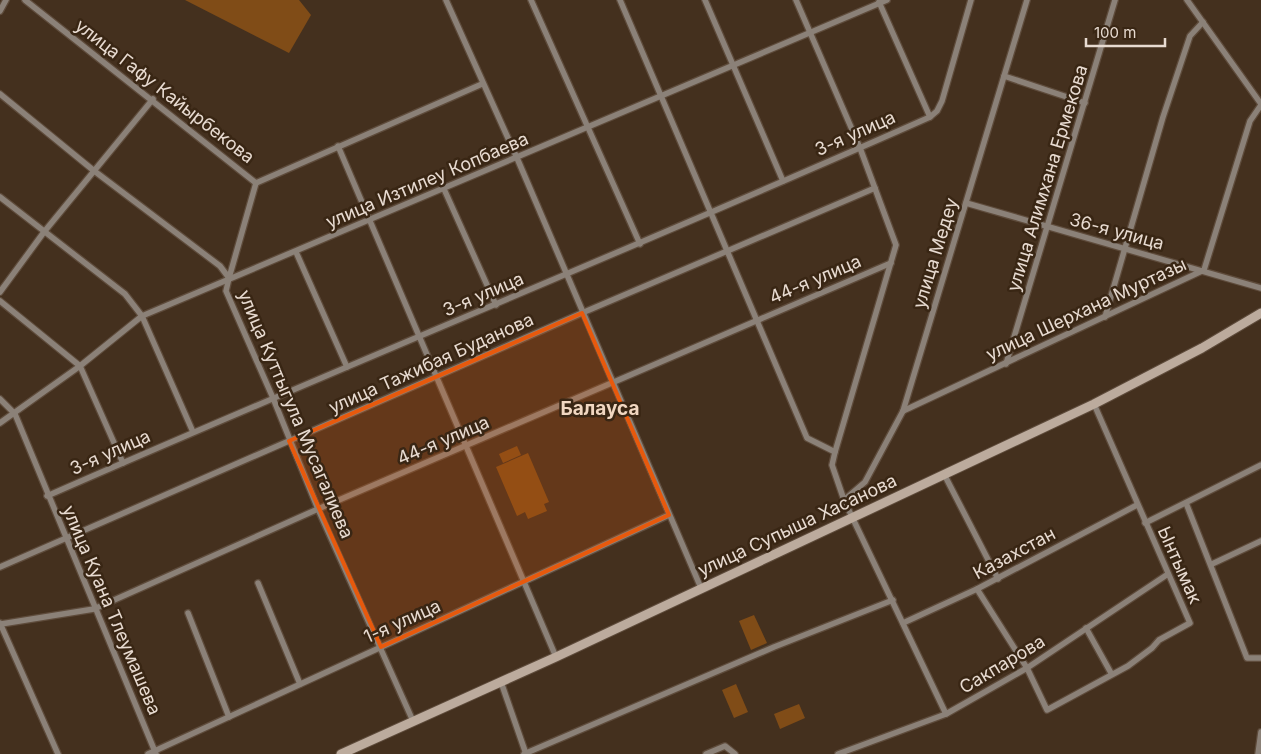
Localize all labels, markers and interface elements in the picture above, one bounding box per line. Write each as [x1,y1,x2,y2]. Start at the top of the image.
street label: улица Гафу Кайырбекова [71,15,259,167]
scale bar [1086,15,1165,47]
text: 100 m [1094,23,1136,42]
street label: улица Алимхана Ермекова [1002,62,1092,294]
street label: 3-я улица [812,106,898,160]
street label: улица Изтилеу Копбаева [323,128,531,232]
street label: улица Медеу [908,195,962,311]
street label: 36-я улица [1068,208,1166,254]
street label: 44-я улица [766,250,864,308]
street label: улица Шерхана Муртазы [983,253,1189,365]
street label: 3-я улица [440,268,526,320]
street label: улица Куттыгула Мусагалиева [234,287,358,541]
street label: улица Тажибая Буданова [325,308,537,418]
district label: Балауса [561,397,640,420]
street label: 44-я улица [394,411,492,469]
street label: 3-я улица [67,425,153,479]
street label: улица Супыша Хасанова [694,470,900,580]
street label: улица Куана Тлеумашева [58,502,166,718]
street label: Казахстан [969,523,1059,583]
street label: Ынтымак [1154,523,1206,607]
street label: 1-я улица [360,595,444,647]
street label: Сакпарова [956,630,1048,698]

